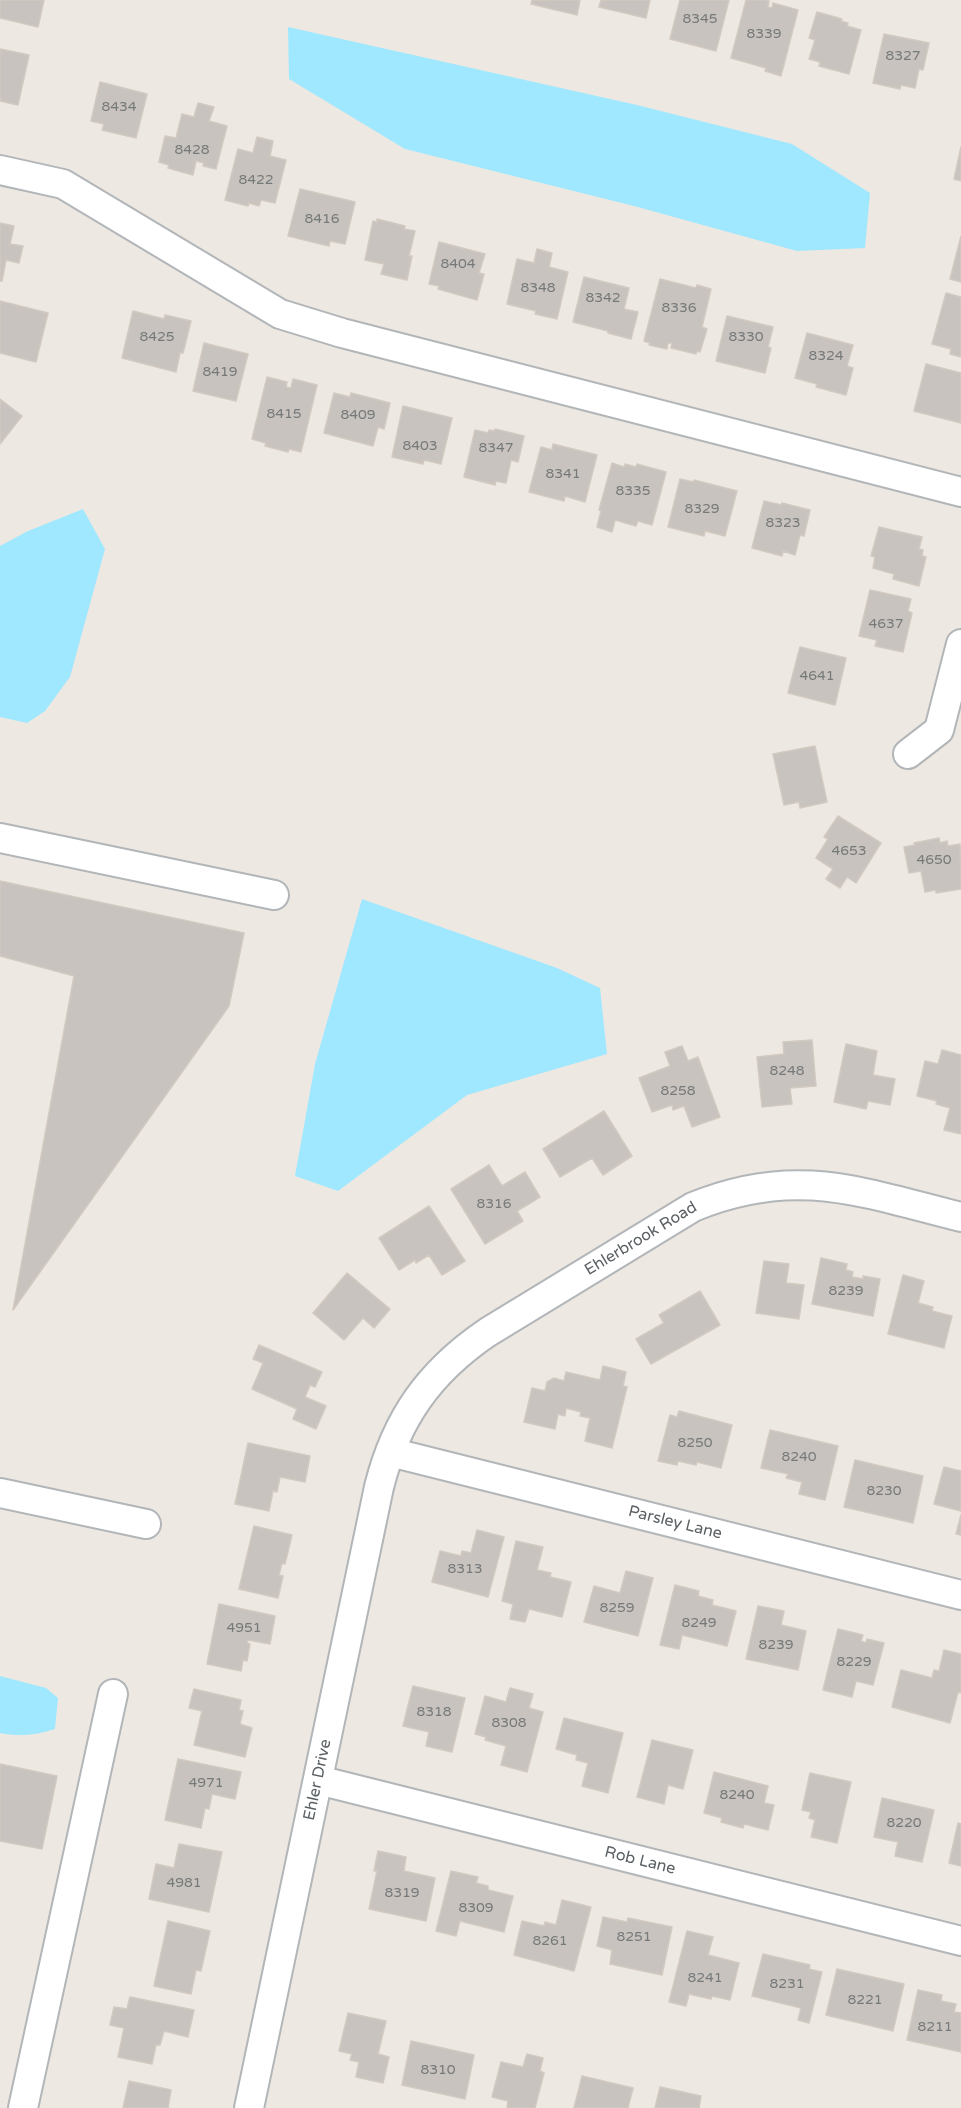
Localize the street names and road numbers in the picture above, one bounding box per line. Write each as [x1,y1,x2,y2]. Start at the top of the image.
street label: Ehlerbrook Road [581,1198,701,1280]
street label: Parsley Lane [626,1502,724,1544]
street label: Ehler Drive [300,1738,336,1822]
street label: Rob Lane [603,1843,677,1879]

